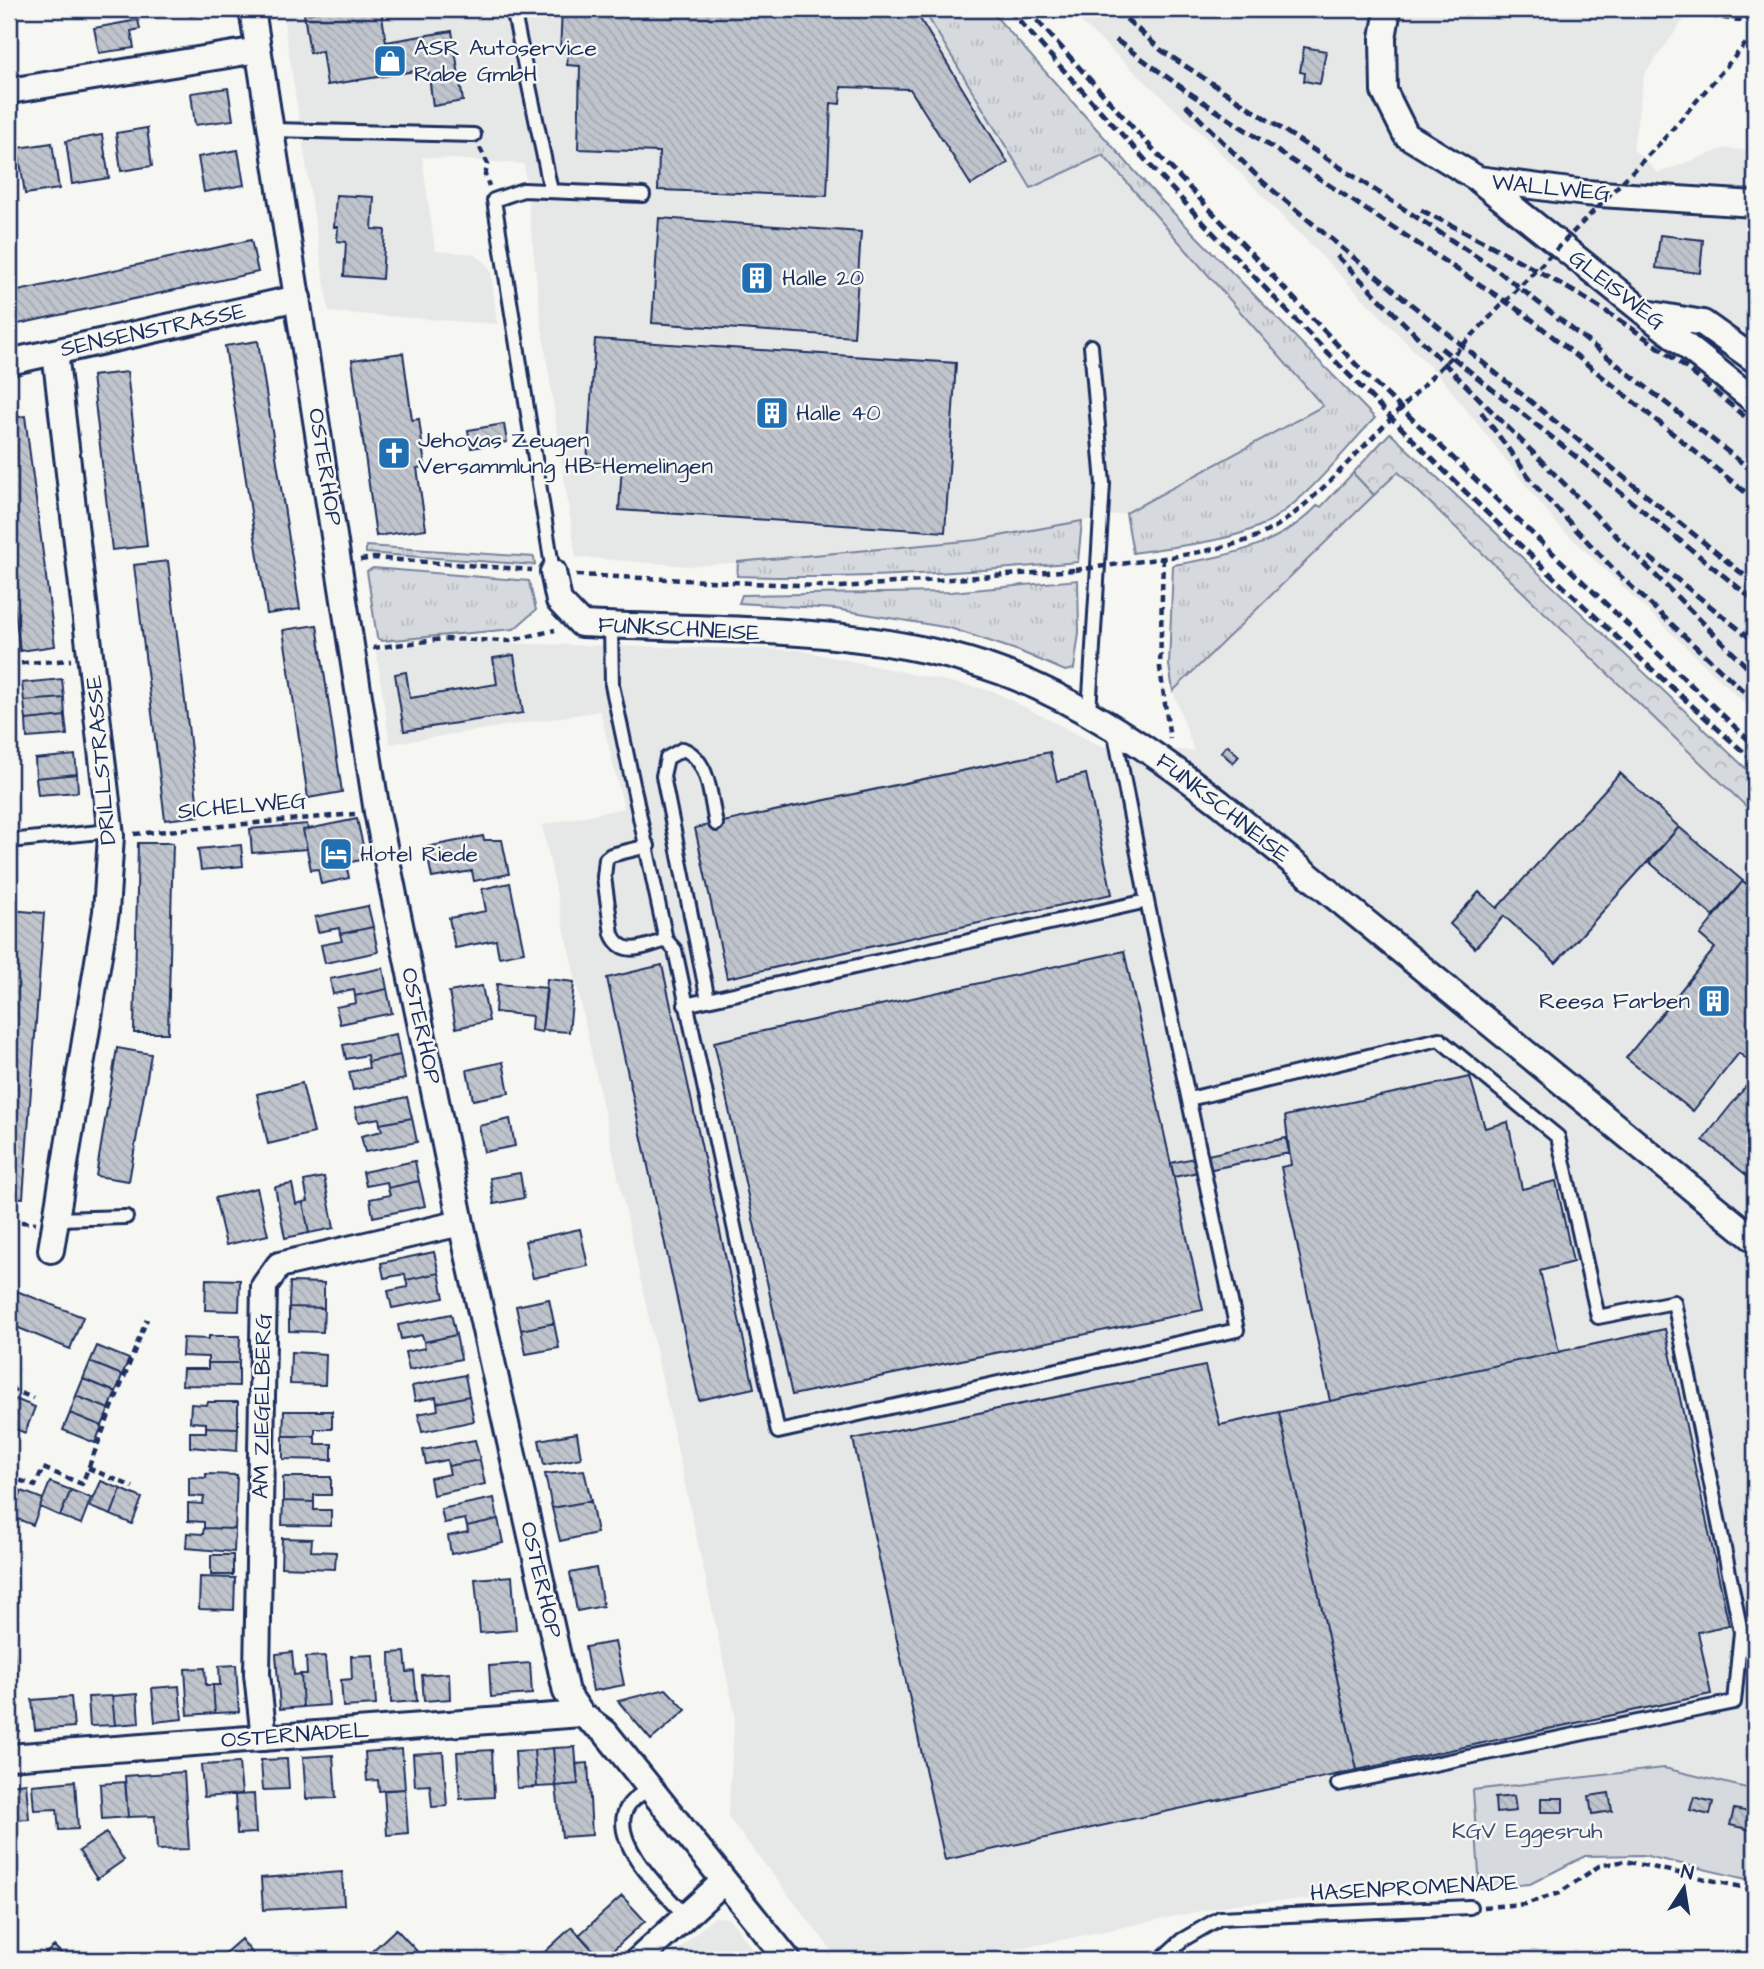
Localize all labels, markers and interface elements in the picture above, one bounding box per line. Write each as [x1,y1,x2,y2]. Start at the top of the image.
place label: ASR Autoservice Rabe GmbH [414,32,597,90]
shop icon: ASR Autoservice Rabe GmbH [371,42,409,80]
street label: WALLWEG [1490,166,1612,210]
street label: GLEISWEG [1562,242,1672,338]
building icon: Halle 20 [738,259,776,297]
place label: Halle 20 [782,262,864,294]
street label: SENSENSTRASSE [57,295,249,365]
building icon: Halle 40 [753,394,791,432]
place label: Halle 40 [796,397,881,429]
street label: OSTERHOP [300,406,350,528]
place label: Jehovas Zeugen Versammlung HB-Hemelingen [418,424,713,483]
church icon: Jehovas Zeugen Versammlung HB-Hemelingen [375,434,413,472]
street label: FUNKSCHNEISE [597,609,761,649]
street label: DRILLSTRASSE [78,674,124,846]
street label: FUNKSCHNEISE [1149,745,1297,871]
street label: SICHELWEG [176,784,308,828]
hotel icon: Hotel Riede [317,835,355,873]
place label: Hotel Riede [360,838,478,870]
street label: OSTERHOP [393,965,449,1088]
building icon: Reesa Farben [1695,982,1733,1020]
place label: Reesa Farben [1539,985,1690,1017]
street label: AM ZIEGELBERG [244,1313,280,1499]
street label: OSTERHOP [512,1519,570,1642]
street label: OSTERNADEL [220,1714,370,1756]
park label: KGV Eggesruh [1452,1815,1603,1848]
north arrow [1648,1854,1718,1924]
text: N [1679,1858,1696,1887]
street label: HASENPROMENADE [1309,1867,1519,1909]

